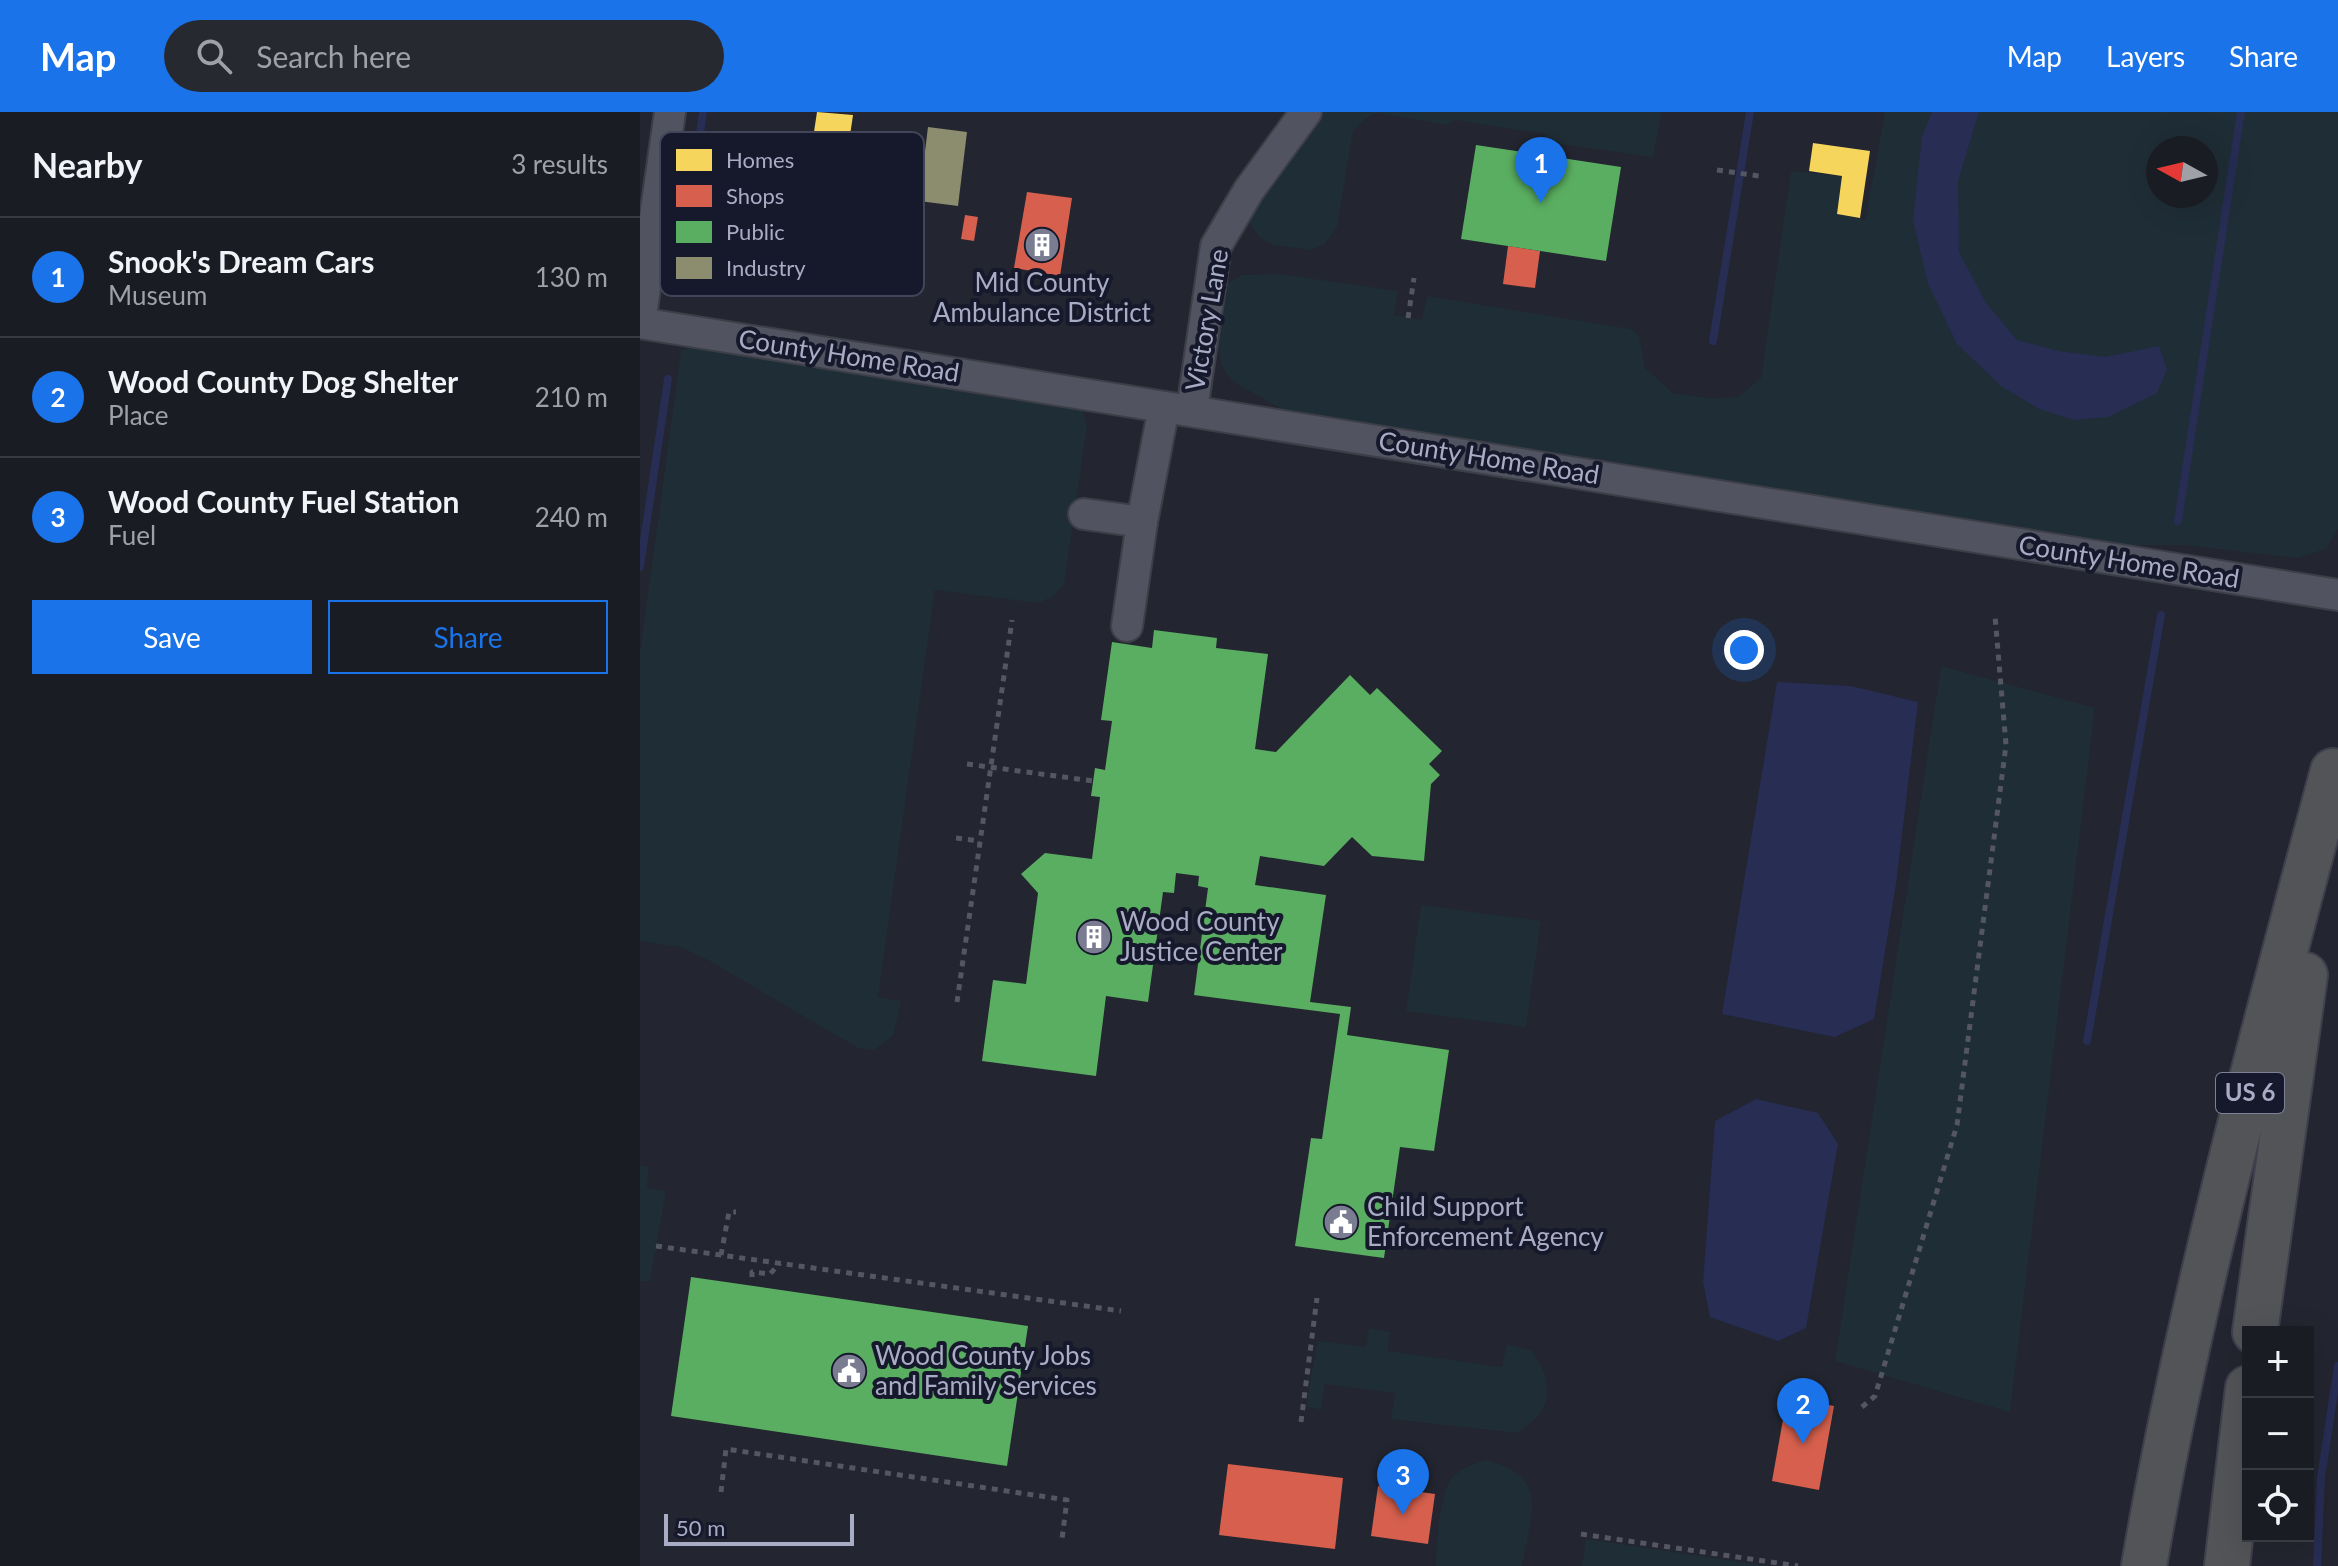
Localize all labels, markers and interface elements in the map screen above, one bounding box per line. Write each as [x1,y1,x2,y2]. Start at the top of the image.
search box [164,20,724,92]
text: Map [40,33,116,79]
icon: search [192,34,236,78]
text: Search here [256,38,411,74]
text: Map [2007,39,2062,73]
text: Layers [2106,39,2185,73]
text: Share [2229,39,2298,73]
legend [660,132,924,296]
north arrow [2146,136,2218,208]
pin: 1 [1515,137,1567,203]
text: Nearby [32,144,143,185]
text: Homes [726,146,794,173]
text: 3 results [511,148,608,180]
text: Shops [726,182,784,209]
text: Public [726,218,785,245]
building icon: Mid County Ambulance District [1023,226,1061,264]
text: Snook's Dream Cars [108,243,374,279]
street label: Victory Lane [1178,246,1234,393]
text: Industry [726,254,806,281]
text: 1 [50,261,66,293]
text: 130 m [535,261,608,293]
place label: Mid County Ambulance District [933,266,1152,328]
text: Museum [108,279,207,311]
street label: County Home Road [737,322,962,388]
text: Wood County Dog Shelter [108,363,458,399]
text: 2 [50,381,66,413]
text: 210 m [535,381,608,413]
text: Place [108,399,169,431]
street label: County Home Road [1377,424,1602,490]
text: Wood County Fuel Station [108,483,459,519]
text: 3 [50,501,66,533]
text: 240 m [535,501,608,533]
text: Fuel [108,519,156,551]
street label: County Home Road [2017,528,2242,594]
button: Save [32,600,312,674]
button: Share [328,600,608,674]
your location [1724,630,1764,670]
place label: Wood County Justice Center [1120,905,1283,967]
building icon: Wood County Justice Center [1075,918,1113,956]
road number: US 6 [2216,1073,2284,1113]
place label: Child Support Enforcement Agency [1367,1190,1604,1252]
public building icon: Child Support Enforcement Agency [1322,1203,1360,1241]
map controls [2242,1326,2314,1542]
button: + [2242,1326,2314,1398]
place label: Wood County Jobs and Family Services [875,1339,1097,1401]
public building icon: Wood County Jobs and Family Services [830,1352,868,1390]
pin: 2 [1777,1378,1829,1444]
button: − [2242,1398,2314,1470]
pin: 3 [1377,1449,1429,1515]
button: locate [2242,1470,2314,1542]
scale bar [664,1510,854,1546]
text: 50 m [676,1514,725,1541]

